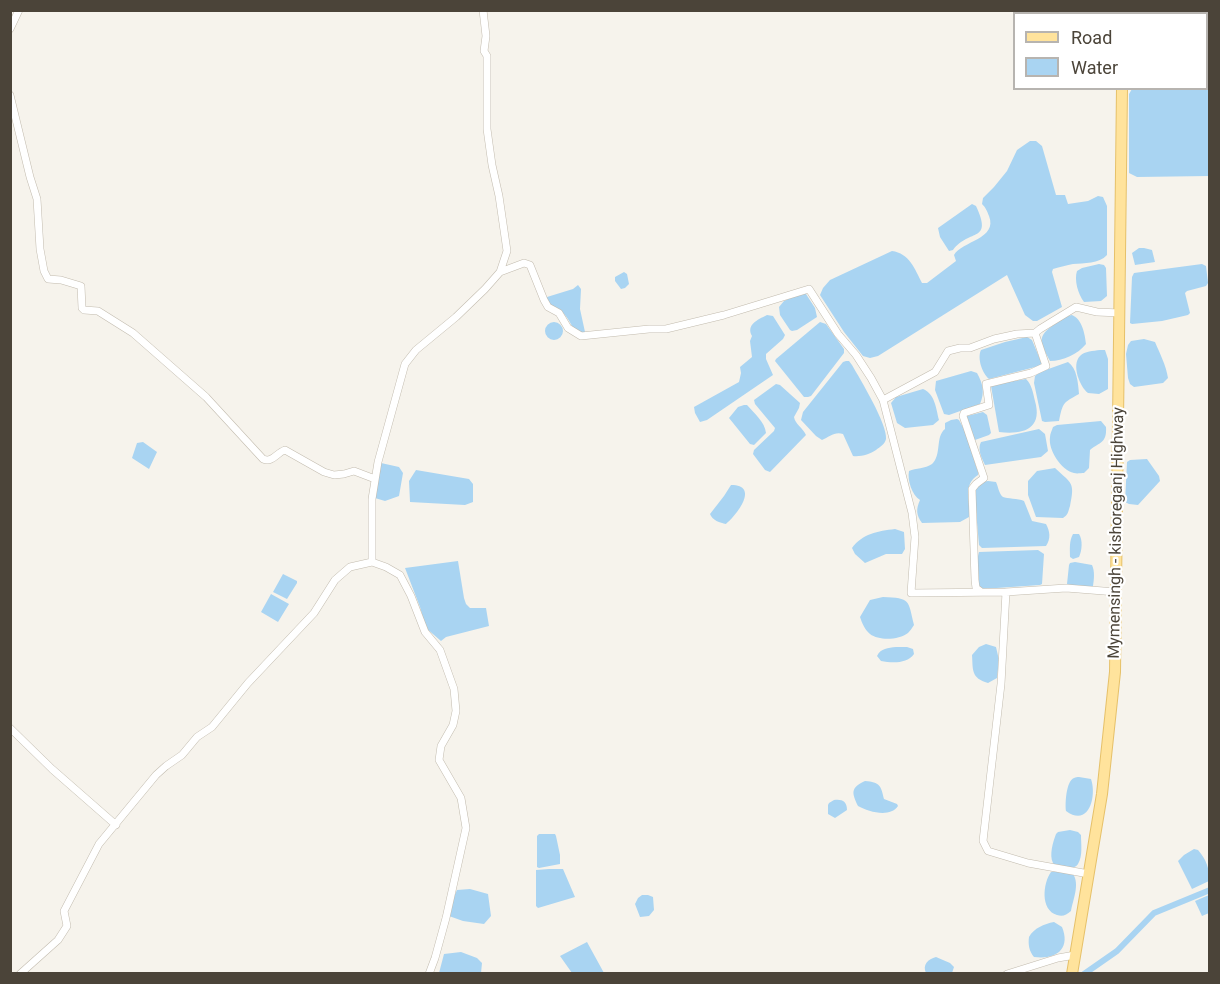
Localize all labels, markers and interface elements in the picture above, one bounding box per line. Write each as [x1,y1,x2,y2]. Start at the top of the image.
legend [1013,12,1208,90]
text: Road [1071,27,1112,48]
text: Water [1071,57,1118,78]
street label: Mymensingh - kishoreganj Highway [1105,407,1129,659]

